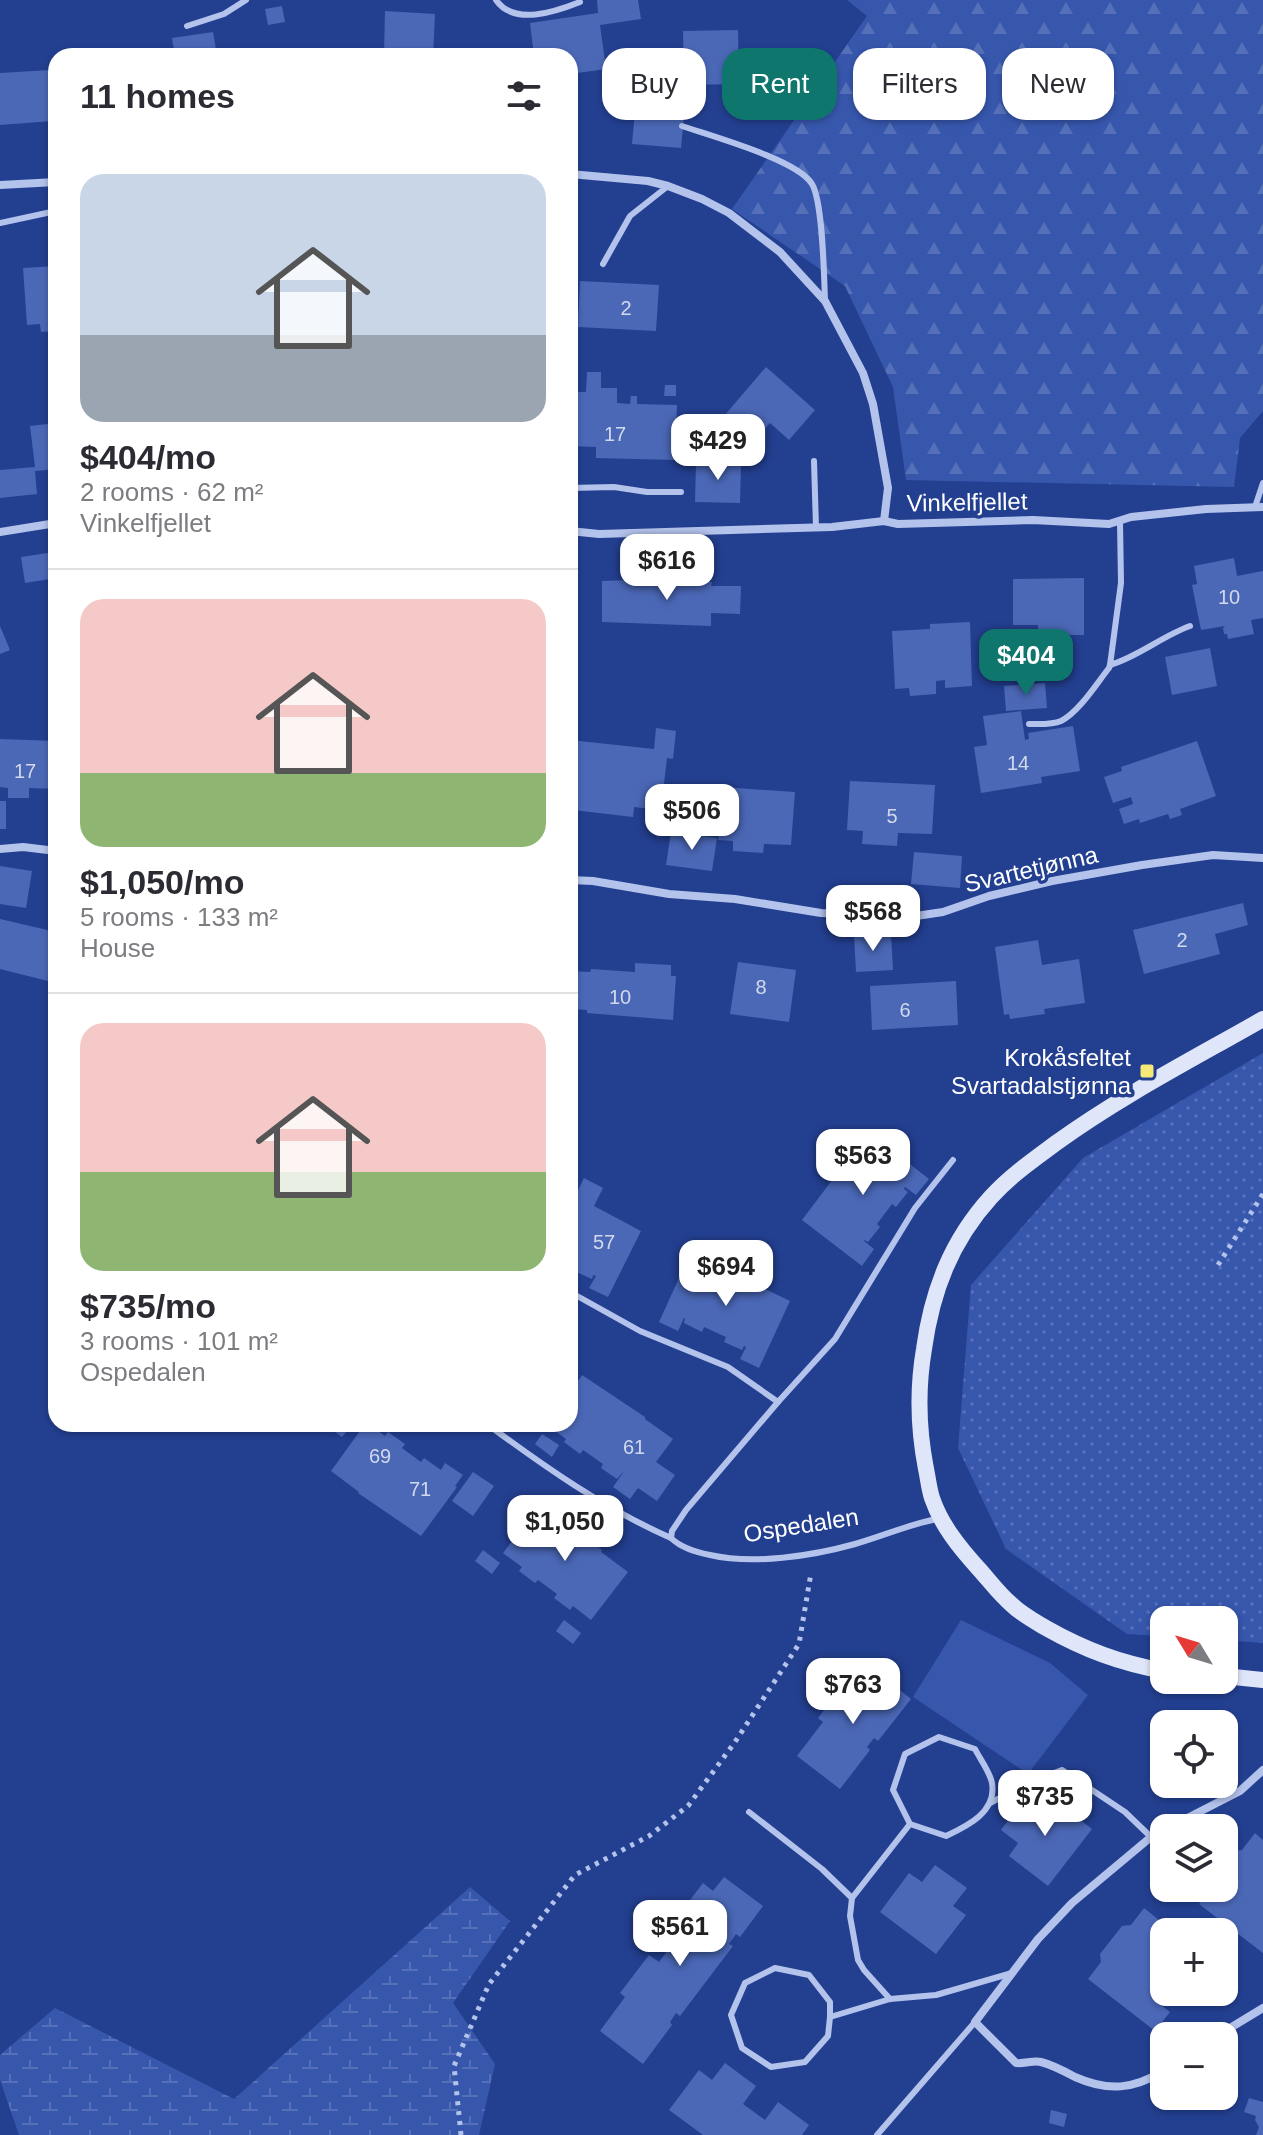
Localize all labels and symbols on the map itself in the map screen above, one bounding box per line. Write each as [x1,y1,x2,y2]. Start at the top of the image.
house number: 2 [620,297,632,319]
pin: $429 [671,414,765,482]
house number: 17 [604,423,626,445]
street label: Vinkelfjellet [906,487,1028,517]
pin: $616 [620,534,714,602]
house number: 10 [1218,586,1240,608]
pin: $404 [979,629,1073,697]
house number: 14 [1007,752,1029,774]
house number: 17 [14,760,36,782]
pin: $506 [645,784,739,852]
house number: 5 [886,805,898,827]
street label: Svartetjønna [962,840,1101,897]
pin: $568 [826,885,920,953]
house number: 2 [1176,929,1188,951]
house number: 8 [755,976,767,998]
house number: 10 [609,986,631,1008]
house number: 6 [899,999,911,1021]
place label: Krokåsfeltet Svartadalstjønna [951,1044,1132,1099]
marker: Krokåsfeltet Svartadalstjønna [1138,1062,1156,1080]
pin: $563 [816,1129,910,1197]
house number: 57 [593,1231,615,1253]
pin: $694 [679,1240,773,1308]
house number: 61 [623,1436,645,1458]
house number: 69 [369,1445,391,1467]
house number: 71 [409,1478,431,1500]
pin: $1,050 [500,1495,630,1563]
street label: Ospedalen [742,1503,860,1547]
north arrow [1150,1606,1238,1694]
pin: $763 [806,1658,900,1726]
pin: $735 [998,1770,1092,1838]
pin: $561 [633,1900,727,1968]

